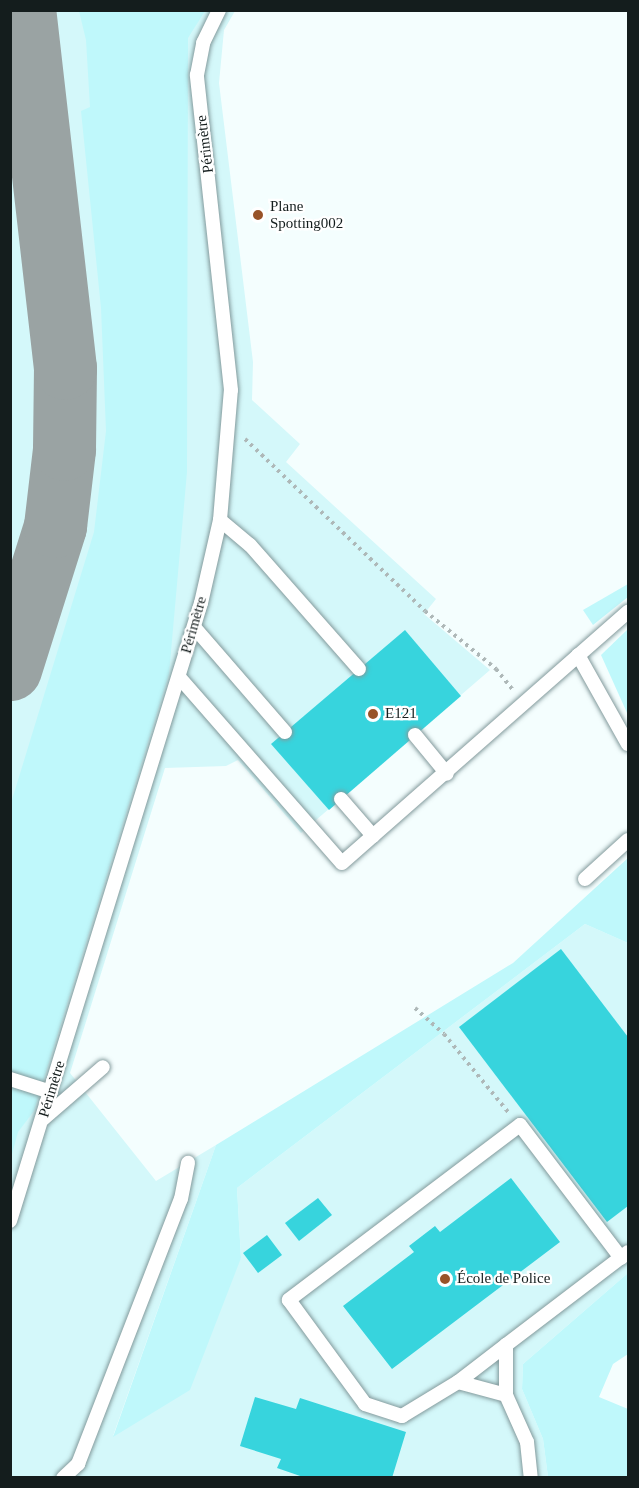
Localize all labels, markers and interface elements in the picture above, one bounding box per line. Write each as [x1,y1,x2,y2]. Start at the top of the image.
street label: Périmètre [193,114,217,174]
place label: Plane Spotting002 [270,197,343,232]
marker: Plane Spotting002 [251,208,265,222]
street label: Périmètre [177,594,211,656]
place label: E121 [385,705,417,723]
marker: E121 [366,707,380,721]
street label: Périmètre [35,1058,69,1120]
place label: École de Police [457,1270,550,1288]
marker: École de Police [438,1272,452,1286]

